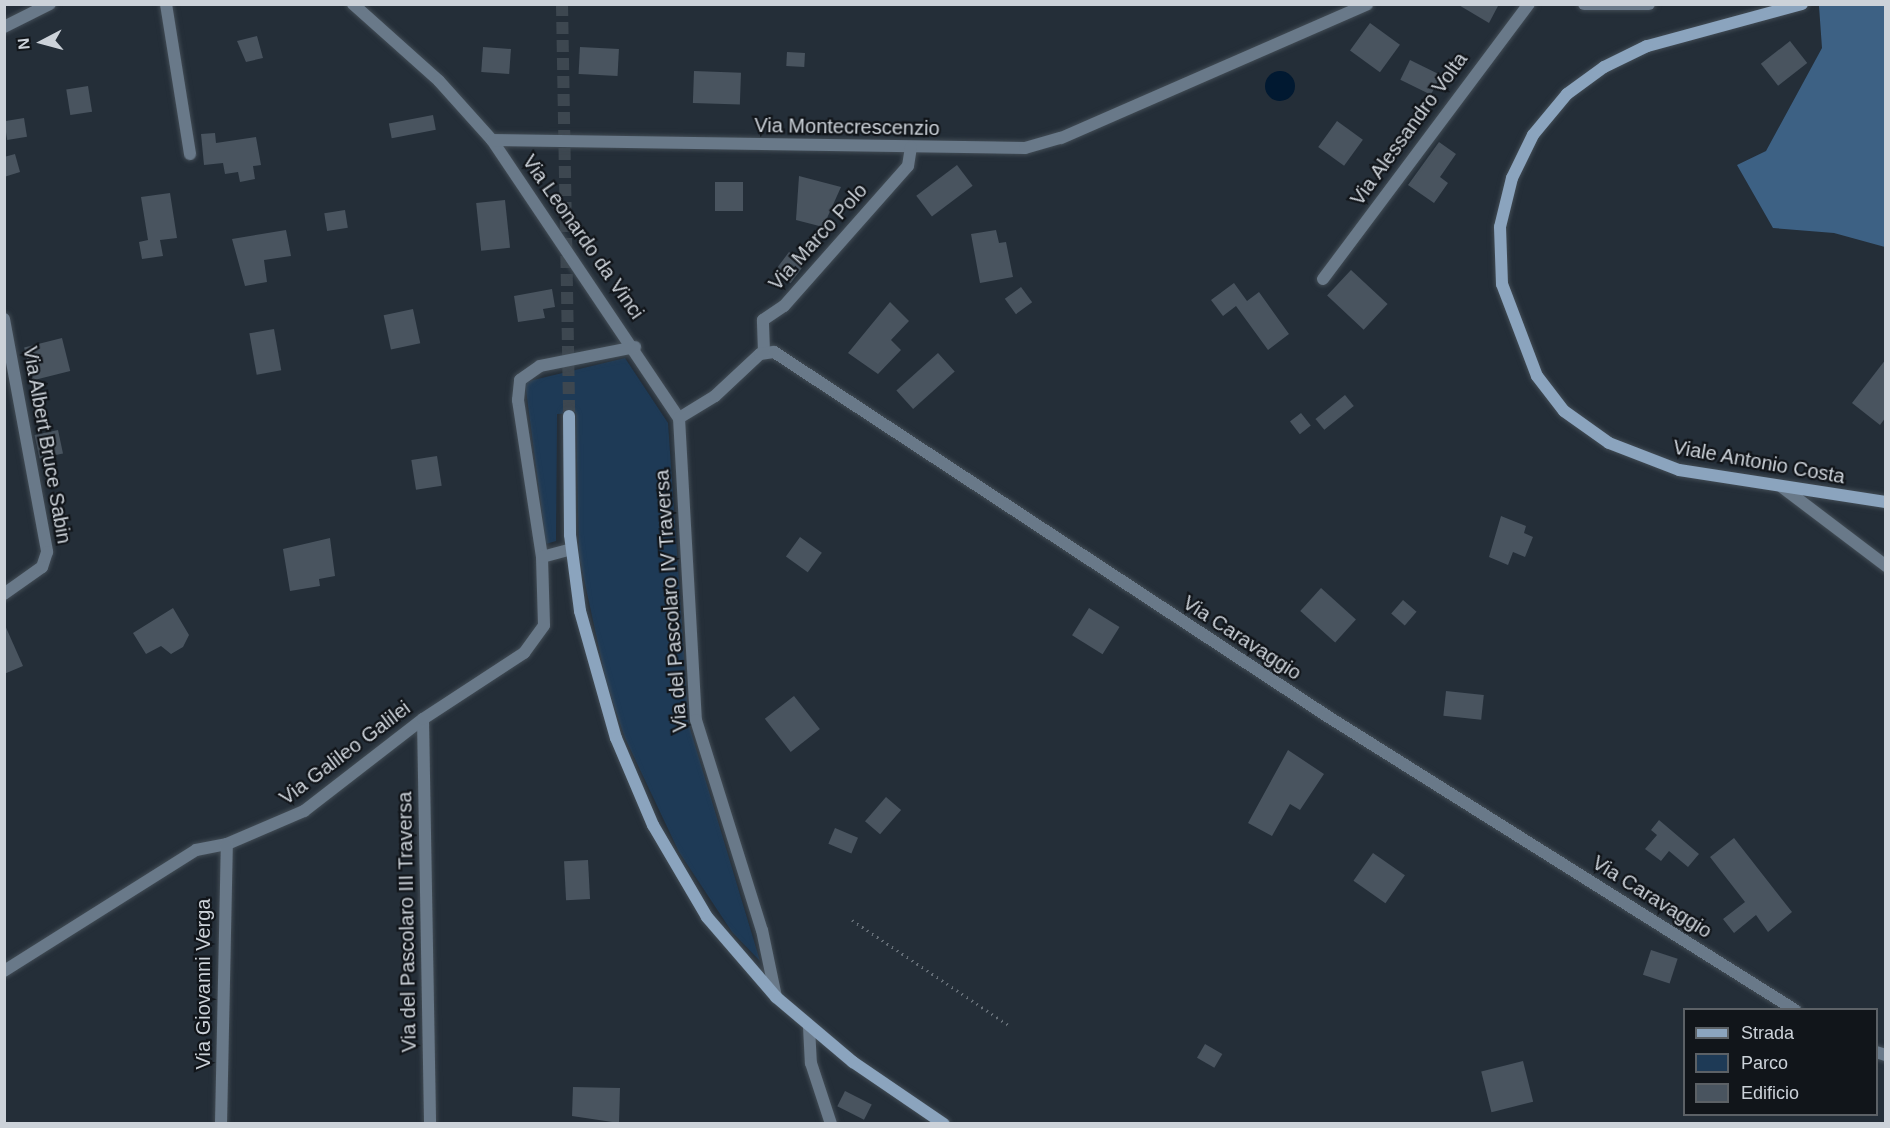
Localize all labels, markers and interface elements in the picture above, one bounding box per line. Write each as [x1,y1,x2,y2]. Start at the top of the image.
north arrow [12,12,72,72]
text: N [15,37,33,51]
street label: Via Alessandro Volta [1345,47,1473,211]
street label: Via Montecrescenzio [754,113,940,141]
street label: Via Leonardo da Vinci [517,150,649,324]
street label: Via Marco Polo [764,179,872,295]
street label: Via Albert Bruce Sabin [18,344,76,546]
street label: Viale Antonio Costa [1671,435,1847,489]
street label: Via del Pascolaro IV Traversa [650,469,692,733]
street label: Via Caravaggio [1178,591,1306,685]
street label: Via Galileo Galilei [275,696,415,810]
street label: Via del Pascolaro III Traversa [393,791,421,1053]
street label: Via Caravaggio [1588,851,1716,943]
street label: Via Giovanni Verga [191,899,215,1069]
legend [1683,1008,1878,1116]
text: Strada [1741,1023,1794,1043]
text: Parco [1741,1053,1788,1073]
text: Edificio [1741,1083,1799,1103]

